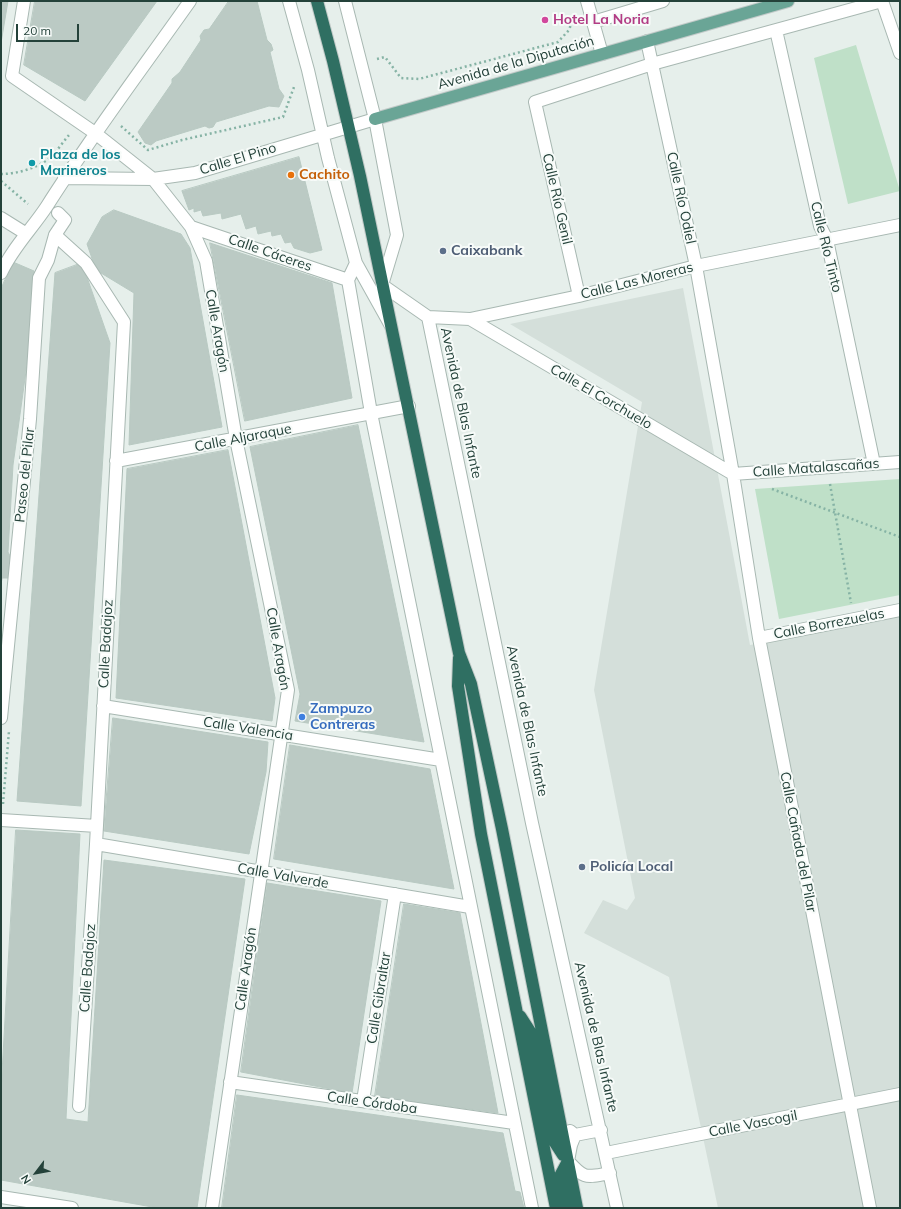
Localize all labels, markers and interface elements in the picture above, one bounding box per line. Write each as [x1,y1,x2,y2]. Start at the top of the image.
place label: Hotel La Noria [553,12,650,28]
marker: Hotel La Noria [540,15,550,25]
scale bar [18,16,81,42]
text: 20 m [23,23,51,38]
street label: Avenida de la Diputación [436,33,596,93]
street label: Calle El Pino [198,139,278,179]
place label: Plaza de los Marineros [40,147,121,180]
street label: Calle Río Odiel [663,150,699,246]
street label: Calle Río Genil [538,152,576,246]
marker: Plaza de los Marineros [27,158,37,168]
place label: Cachito [299,167,350,183]
marker: Cachito [286,170,296,180]
street label: Calle Río Tinto [807,200,845,294]
street label: Calle Cáceres [226,231,314,275]
place label: Caixabank [451,243,523,259]
marker: Caixabank [438,246,448,256]
street label: Calle Las Moreras [579,259,695,303]
street label: Calle Aragón [201,288,233,374]
street label: Avenida de Blas Infante [437,326,485,480]
street label: Calle El Corchuelo [547,361,655,433]
street label: Calle Aljaraque [193,420,293,456]
street label: Paseo del Pilar [12,427,38,523]
street label: Calle Matalascañas [752,455,880,481]
street label: Calle Badajoz [95,599,117,689]
street label: Calle Borrezuelas [772,605,886,643]
street label: Calle Aragón [262,606,294,692]
street label: Avenida de Blas Infante [503,644,551,798]
place label: Zampuzo Contreras [310,701,375,734]
marker: Zampuzo Contreras [297,712,307,722]
street label: Calle Valencia [202,714,294,744]
street label: Calle Cañada del Pilar [776,770,820,914]
place label: Policía Local [590,859,673,875]
street label: Calle Valverde [236,860,330,892]
marker: Policía Local [577,862,587,872]
street label: Calle Badajoz [77,923,99,1013]
street label: Calle Aragón [232,926,260,1012]
street label: Calle Gibraltar [363,951,395,1045]
street label: Avenida de Blas Infante [571,960,621,1114]
street label: Calle Córdoba [326,1088,418,1118]
street label: Calle Vascogil [707,1107,799,1141]
north arrow [16,1153,56,1193]
text: N [18,1172,34,1187]

